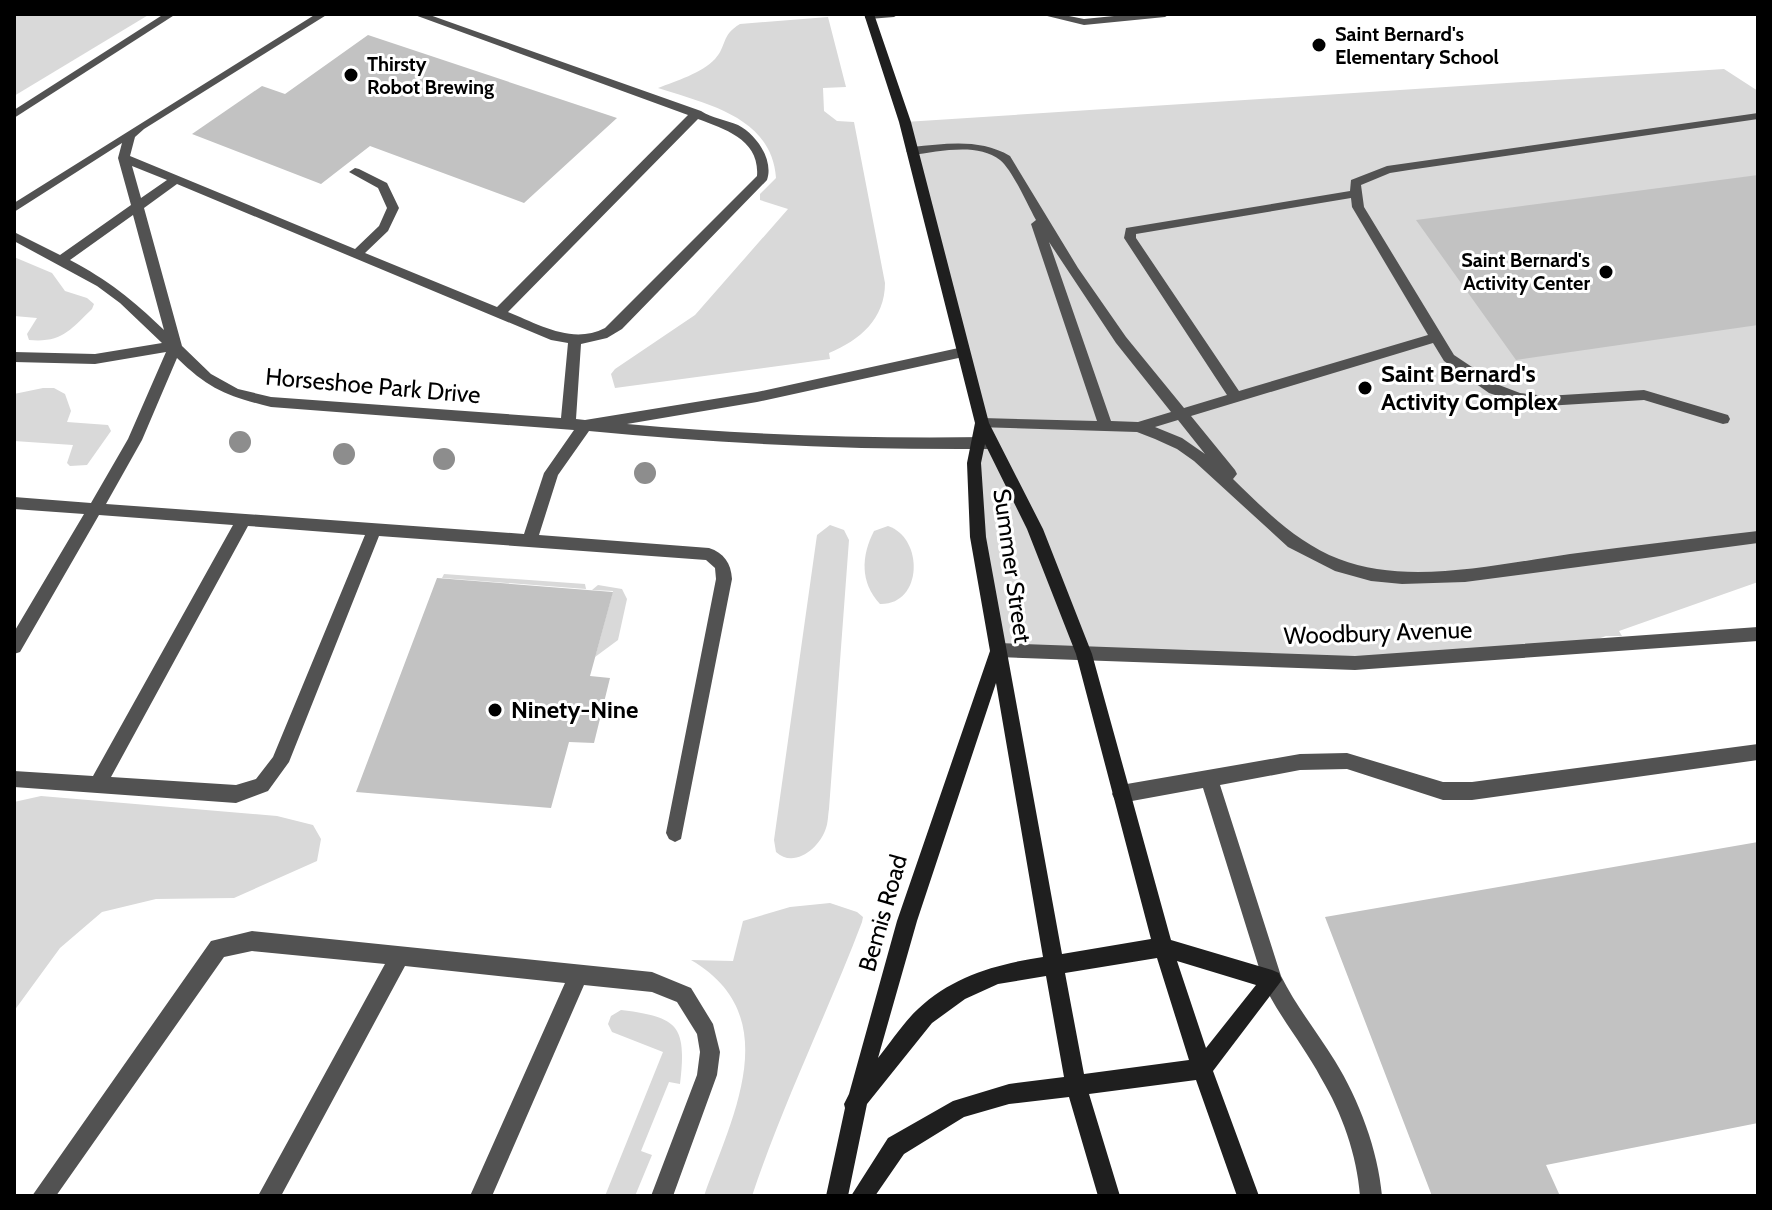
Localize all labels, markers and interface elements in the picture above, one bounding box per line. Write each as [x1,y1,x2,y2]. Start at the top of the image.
place label: Saint Bernard's Elementary School [1335,22,1499,69]
marker: Saint Bernard's Elementary School [1310,36,1328,54]
place label: Thirsty Robot Brewing [367,52,494,99]
marker: Thirsty Robot Brewing [342,66,360,84]
place label: Saint Bernard's Activity Center [1461,248,1590,295]
marker: Saint Bernard's Activity Center [1597,263,1615,281]
place label: Saint Bernard's Activity Complex [1381,359,1558,416]
street label: Horseshoe Park Drive [264,362,482,409]
marker: Saint Bernard's Activity Complex [1356,379,1374,397]
street label: Summer Street [987,487,1038,645]
street label: Woodbury Avenue [1283,615,1473,650]
place label: Ninety-Nine [511,695,638,724]
marker: Ninety-Nine [486,701,504,719]
street label: Bemis Road [852,851,913,975]

